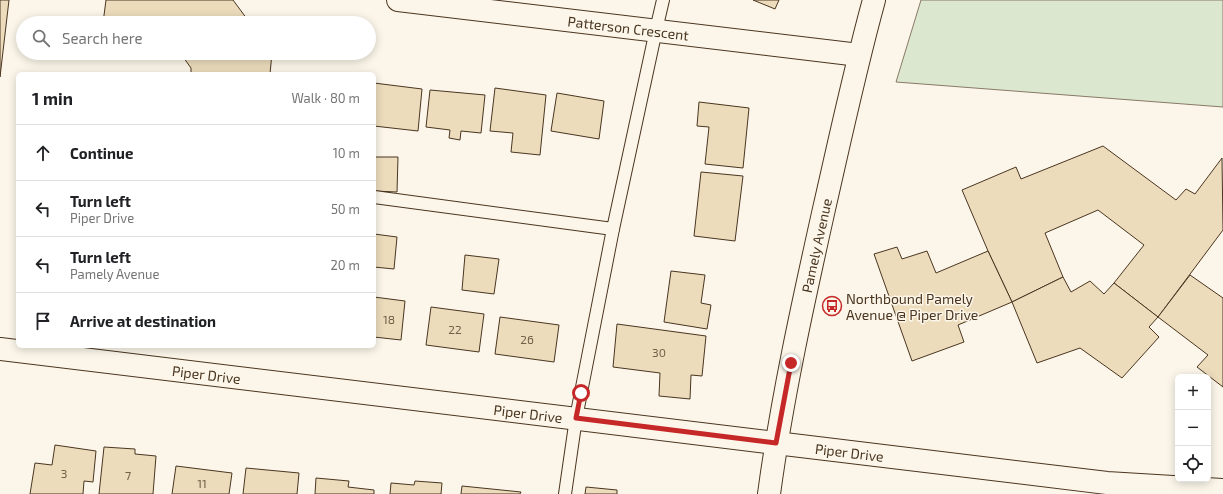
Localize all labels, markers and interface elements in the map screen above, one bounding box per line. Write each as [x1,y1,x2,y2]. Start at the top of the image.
street label: Patterson Crescent [567,12,690,43]
search box [16,16,376,60]
icon: search [30,27,52,49]
text: Search here [62,29,143,47]
text: 1 min [32,88,73,108]
text: Walk · 80 m [291,90,360,106]
icon: ahead [32,142,54,164]
text: Continue [70,144,133,162]
text: 10 m [333,145,360,161]
text: Turn left [70,192,131,210]
street label: Pamely Avenue [797,197,835,294]
icon: left [32,198,54,220]
text: 50 m [331,201,360,217]
text: Piper Drive [70,210,134,226]
text: Turn left [70,248,131,266]
icon: left [32,254,54,276]
text: 20 m [331,257,360,273]
text: Pamely Avenue [70,266,159,282]
place label: Northbound Pamely Avenue @ Piper Drive [846,290,978,323]
bus stop icon: Northbound Pamely Avenue @ Piper Drive [821,295,843,317]
icon: arrive [32,310,54,332]
text: Arrive at destination [70,312,216,330]
house number: 18 [383,312,395,326]
house number: 22 [448,322,462,336]
house number: 26 [520,332,534,346]
house number: 30 [652,345,666,359]
route end [782,354,800,372]
street label: Piper Drive [171,361,242,387]
map controls [1175,374,1211,482]
button: + [1175,374,1211,410]
route start [572,384,590,402]
street label: Piper Drive [493,400,563,426]
button: − [1175,410,1211,446]
street label: Piper Drive [814,439,885,464]
button: locate [1175,446,1211,482]
house number: 3 [61,466,67,480]
house number: 7 [125,468,131,482]
house number: 11 [197,476,207,490]

